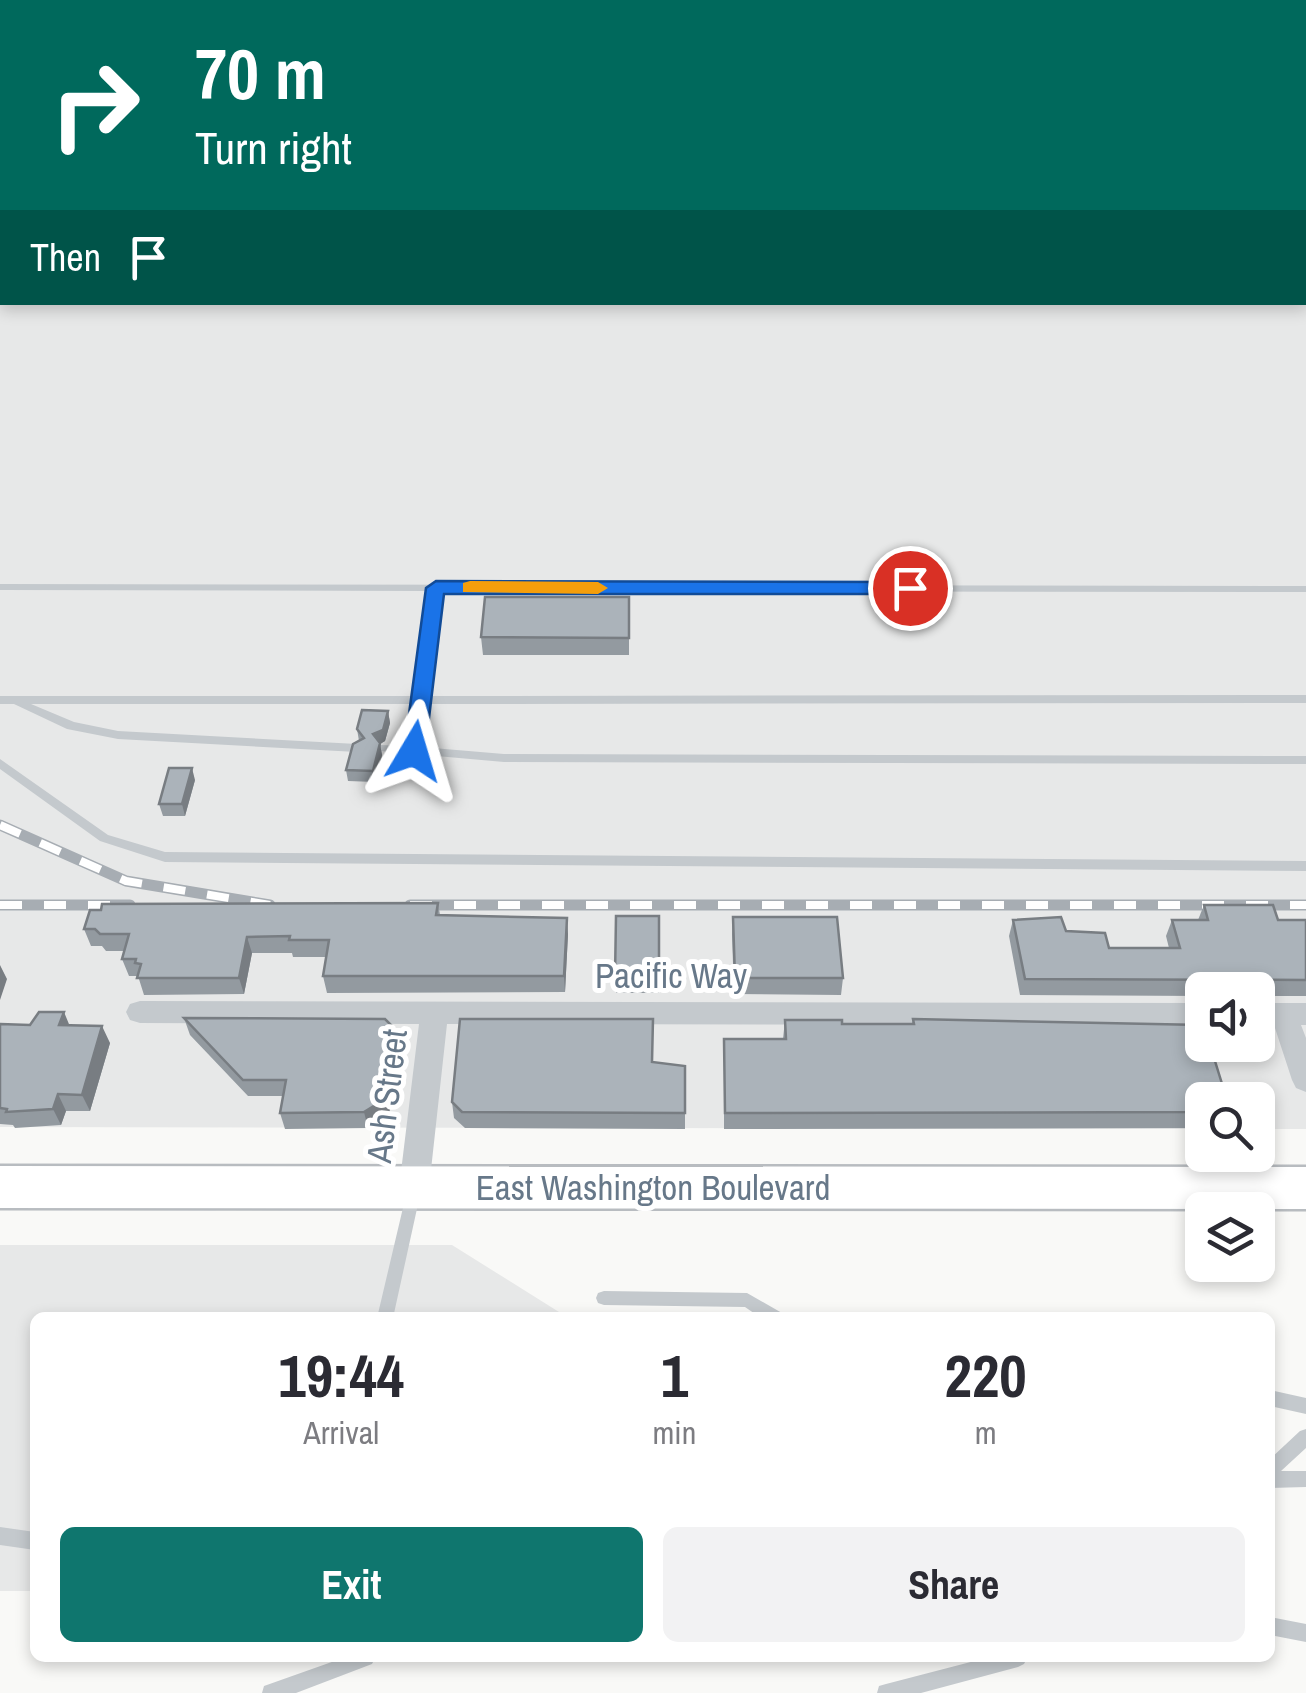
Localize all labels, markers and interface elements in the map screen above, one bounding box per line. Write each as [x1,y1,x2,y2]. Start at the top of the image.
text: 70 m [195,27,326,121]
icon: right [30,40,160,170]
text: Turn right [195,117,352,178]
icon: arrive [121,230,176,285]
text: Then [30,232,101,283]
pin [868,546,953,631]
icon: arrive [883,561,938,616]
position arrow [362,699,466,803]
street label: Pacific Way [595,952,748,999]
map controls [1185,972,1275,1282]
button: sound [1185,972,1275,1062]
street label: Ash Street [355,1027,418,1166]
button: search [1185,1082,1275,1172]
street label: East Washington Boulevard [476,1164,830,1211]
button: layers [1185,1192,1275,1282]
text: 19:44 [278,1335,404,1416]
text: 1 [661,1335,688,1416]
text: 220 [945,1335,1027,1416]
text: Arrival [303,1411,379,1454]
text: min [652,1411,696,1454]
text: m [975,1411,997,1454]
button: Exit [60,1527,643,1642]
button: Share [663,1527,1245,1642]

